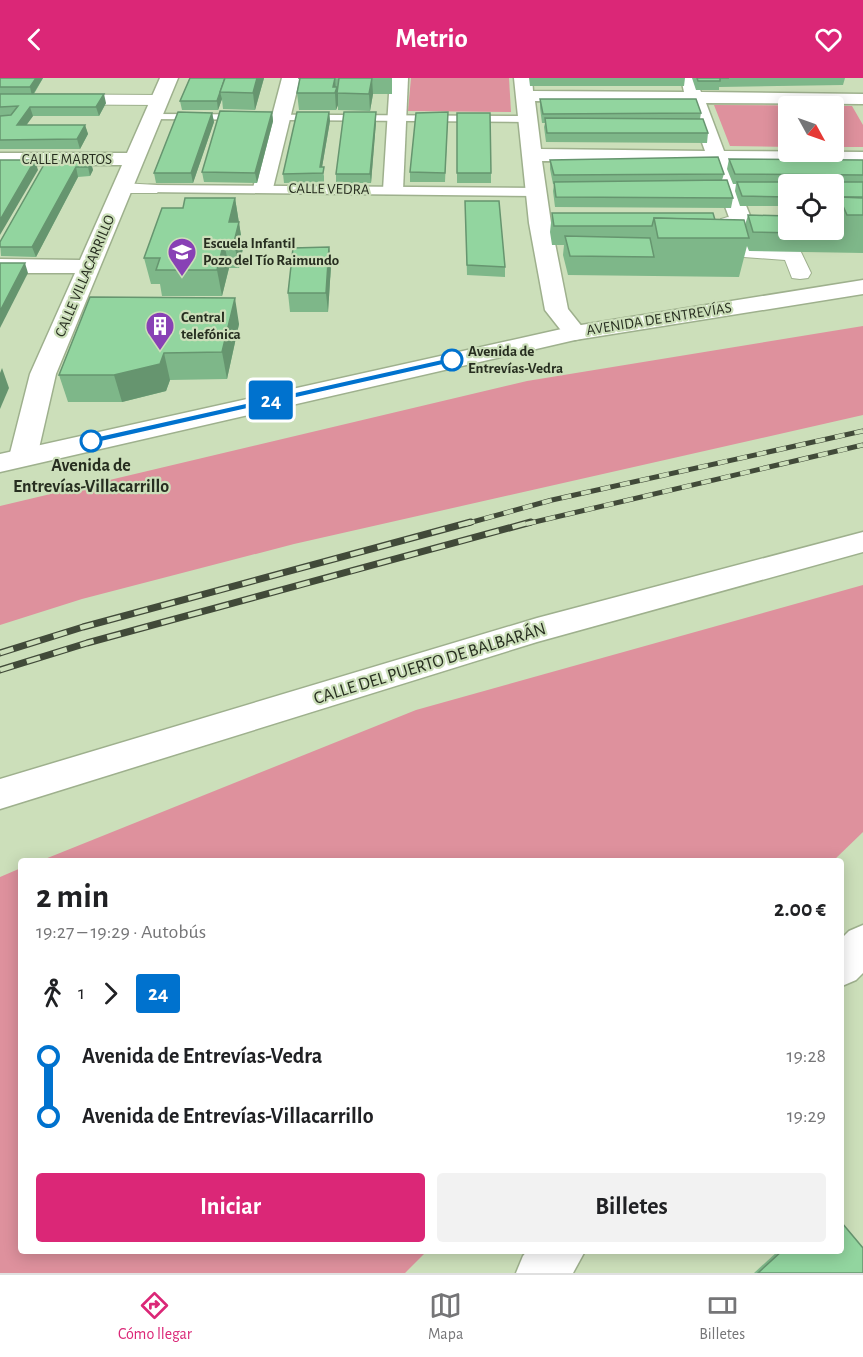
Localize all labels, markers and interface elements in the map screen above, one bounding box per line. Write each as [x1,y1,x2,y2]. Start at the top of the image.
icon: back [18,23,51,56]
icon: heart [812,23,845,56]
text: Metrio [395,25,468,52]
north arrow [778,96,844,162]
map controls [778,96,844,240]
street label: CALLE MARTOS [22,152,112,167]
button: locate [778,174,844,240]
street label: CALLE VEDRA [288,181,370,197]
street label: CALLE VILLACARRILLO [53,213,117,339]
school or university icon: Escuela Infantil Pozo del Tío Raimundo [166,236,198,278]
place label: Escuela Infantil Pozo del Tío Raimundo [203,236,339,268]
street label: AVENIDA DE ENTREVÍAS [585,298,733,338]
building icon: Central telefónica [144,310,176,352]
place label: Central telefónica [181,310,241,342]
place label: Avenida de Entrevías-Vedra [468,344,563,376]
marker: Avenida de Entrevías-Vedra [441,349,463,371]
line badge: 24 [244,380,298,420]
text: 24 [261,390,281,411]
marker: Avenida de Entrevías-Villacarrillo [80,430,102,452]
place label: Avenida de Entrevías-Villacarrillo [13,457,169,496]
street label: CALLE DEL PUERTO DE BALBARÁN [311,617,548,708]
text: 2 min [36,881,109,914]
text: 2.00 € [774,898,826,920]
text: 19:27 – 19:29 · Autobús [36,922,206,942]
icon: walk [36,977,69,1010]
icon: forward [94,977,127,1010]
text: 1 [78,983,85,1003]
text: 24 [148,983,168,1004]
text: Avenida de Entrevías-Vedra [82,1045,322,1067]
text: 19:28 [787,1046,826,1066]
text: Avenida de Entrevías-Villacarrillo [82,1105,374,1127]
text: 19:29 [787,1106,826,1126]
button: Iniciar [36,1173,425,1242]
button: Billetes [437,1173,826,1242]
tab: Cómo llegar [118,1289,192,1344]
tab: Mapa [428,1289,463,1344]
tab: Billetes [699,1289,745,1344]

